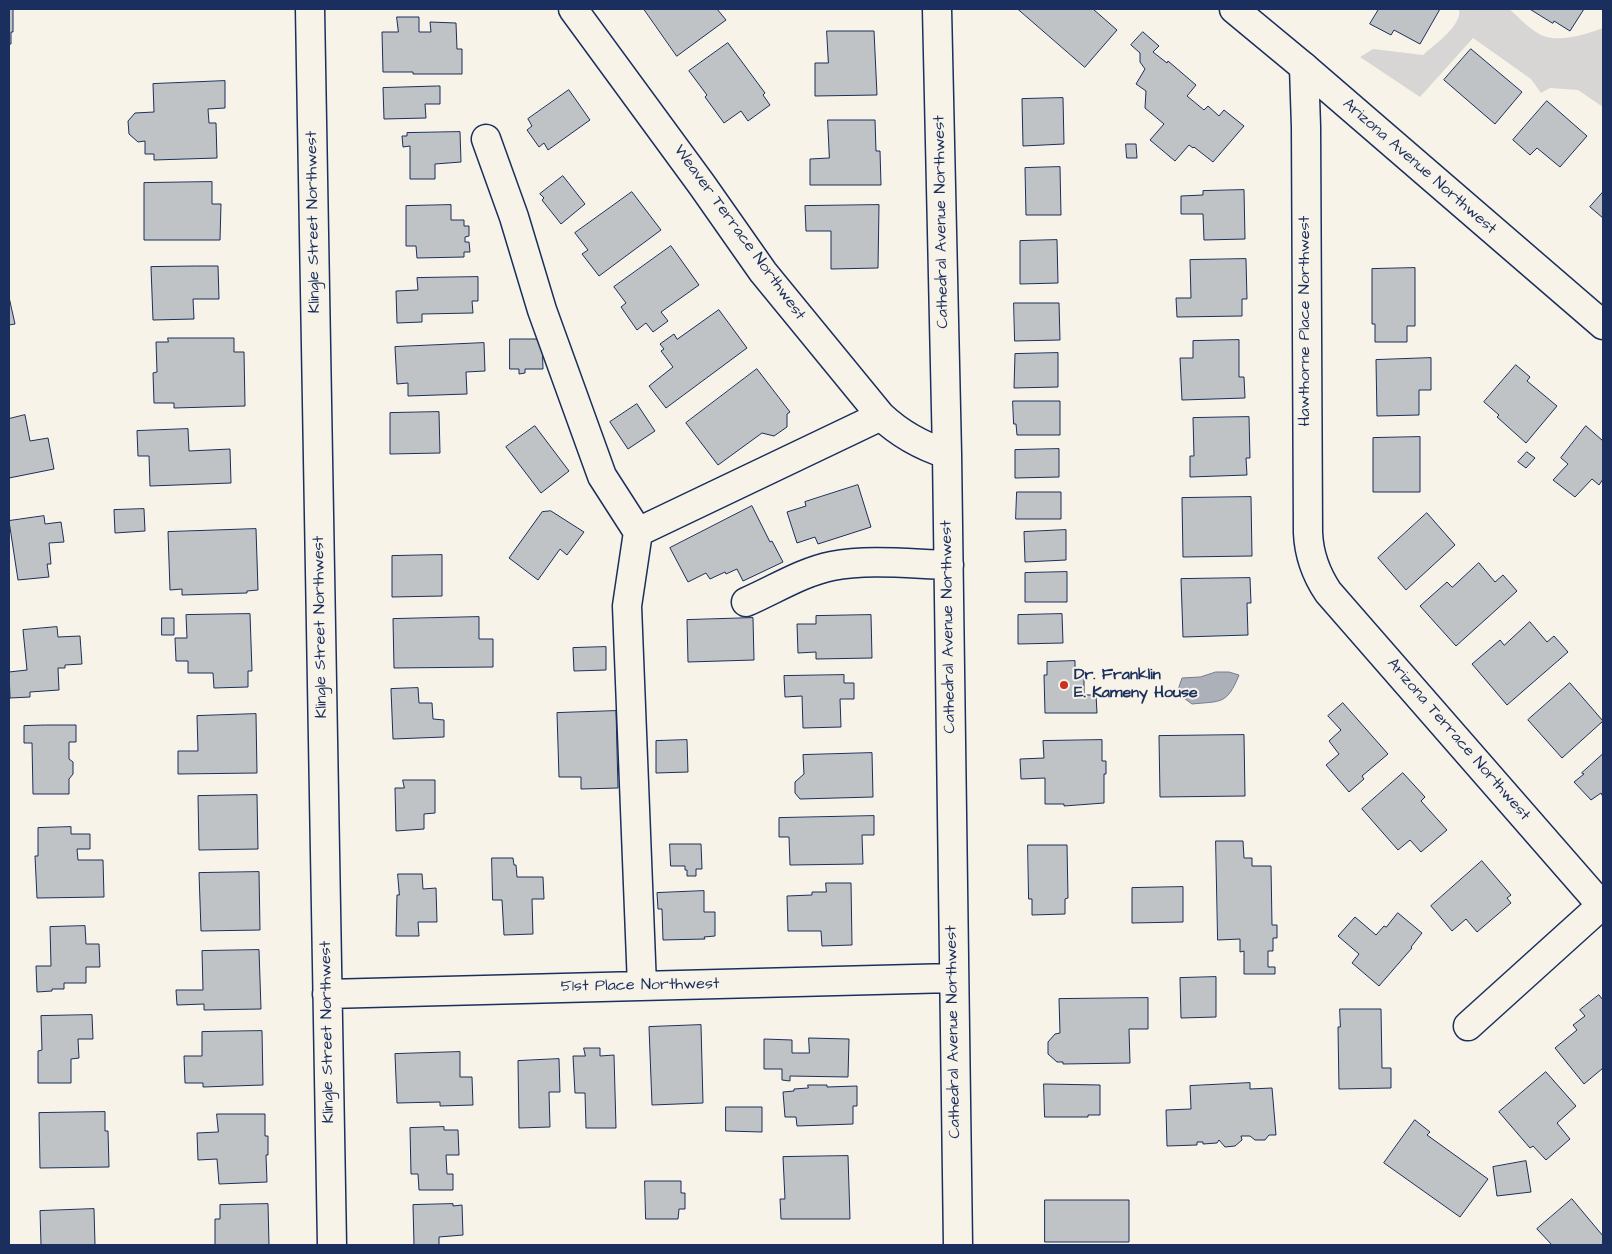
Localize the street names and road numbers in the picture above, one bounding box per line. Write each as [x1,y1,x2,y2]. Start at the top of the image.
street label: Arizona Avenue Northwest [1338,95,1500,239]
street label: Cathedral Avenue Northwest [931,115,953,329]
street label: Klingle Street Northwest [303,131,325,313]
street label: Weaver Terrace Northwest [669,142,809,324]
street label: Hawthorne Place Northwest [1296,216,1316,426]
street label: Cathedral Avenue Northwest [938,520,960,734]
street label: Klingle Street Northwest [310,536,332,718]
street label: Arizona Terrace Northwest [1382,655,1534,825]
street label: Cathedral Avenue Northwest [943,925,965,1139]
street label: Klingle Street Northwest [317,941,339,1123]
street label: 51st Place Northwest [561,975,719,997]

